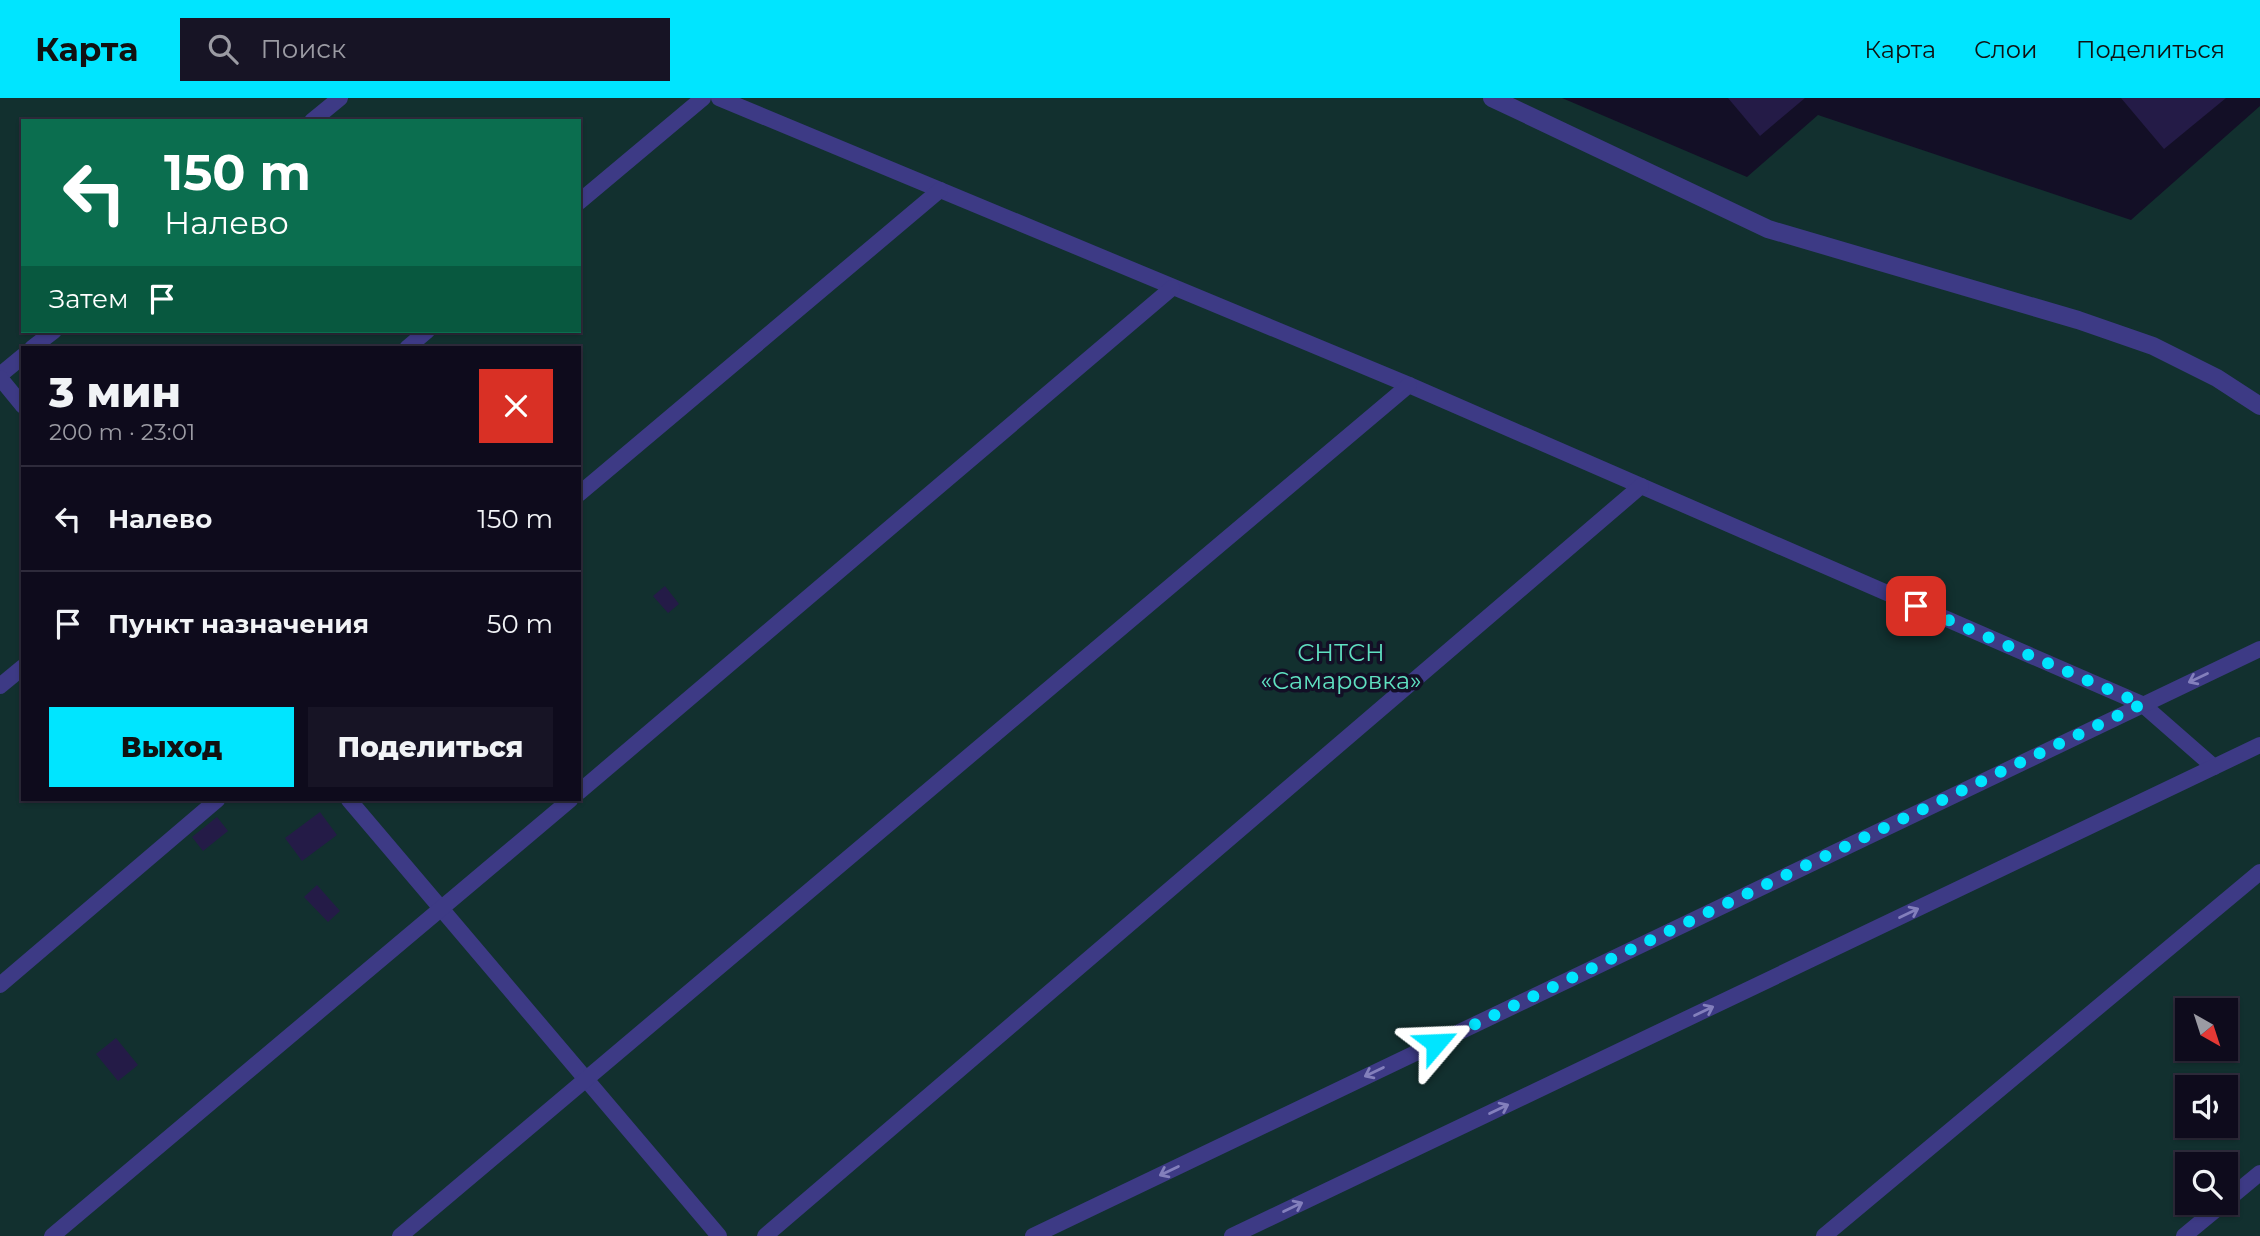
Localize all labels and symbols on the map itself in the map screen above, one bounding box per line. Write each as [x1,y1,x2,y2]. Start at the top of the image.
pin [1886,576,1946,636]
park label: СНТСН «Самаровка» [1261,638,1421,695]
one-way arrow [2188,672,2209,685]
one-way arrow [1898,905,1919,919]
north arrow [2175,998,2238,1060]
one-way arrow [1693,1003,1714,1017]
position arrow [1399,1006,1473,1080]
one-way arrow [1364,1066,1385,1080]
one-way arrow [1488,1101,1509,1115]
one-way arrow [1159,1165,1180,1178]
one-way arrow [1282,1199,1303,1213]

